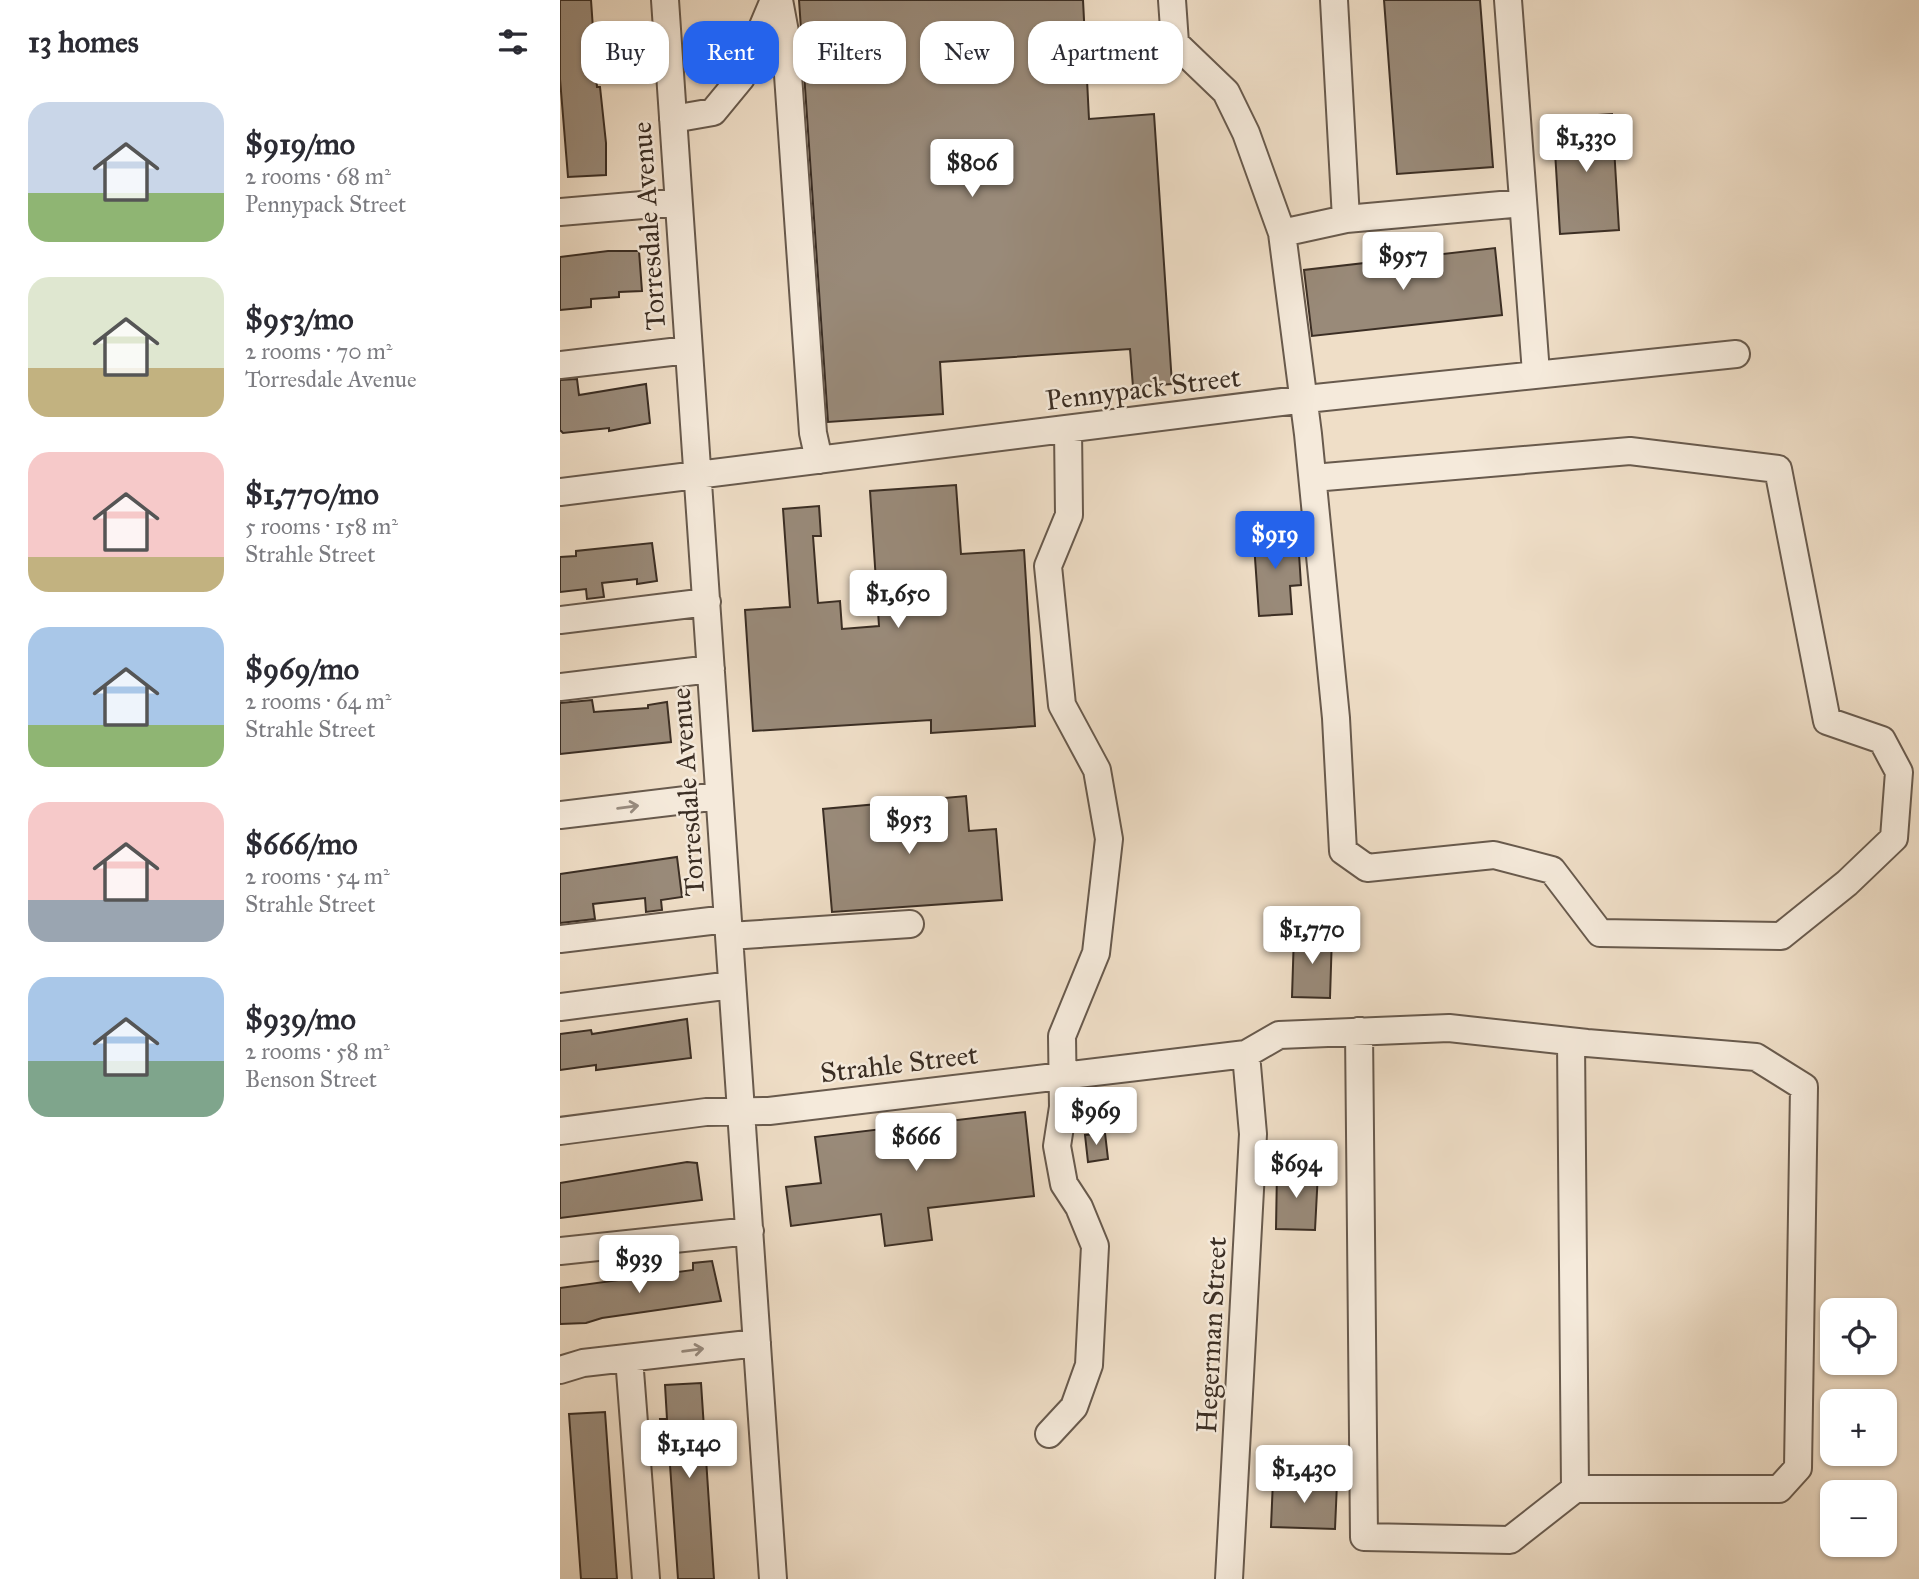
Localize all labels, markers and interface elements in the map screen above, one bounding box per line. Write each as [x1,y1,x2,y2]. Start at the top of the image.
chip: Buy [581,21,669,84]
chip: Rent [683,21,779,84]
chip: Filters [793,21,906,84]
chip: New [920,21,1014,84]
chip: Apartment [1028,21,1183,84]
icon: filters [494,23,532,61]
text: 13 homes [28,24,139,60]
pin: $1,330 [1529,114,1643,174]
street label: Torresdale Avenue [624,121,673,331]
text: $1,330 [1556,123,1616,151]
text: $919/mo [245,126,355,162]
icon: home [84,130,168,214]
pin: $806 [931,140,1013,199]
text: $806 [946,148,998,176]
text: 2 rooms · 68 m² [245,162,391,190]
text: Pennypack Street [245,190,406,218]
pin: $957 [1362,232,1444,292]
text: $957 [1378,241,1428,269]
text: $953/mo [245,301,354,337]
icon: home [84,305,168,389]
text: 2 rooms · 70 m² [245,337,393,365]
street label: Pennypack Street [1044,359,1243,418]
text: Torresdale Avenue [245,365,417,393]
text: $1,770/mo [245,476,379,512]
icon: home [84,480,168,564]
text: 5 rooms · 158 m² [245,512,398,540]
pin: $919 [1234,512,1316,571]
text: $919 [1251,520,1299,548]
text: Strahle Street [245,540,375,568]
pin: $1,650 [841,570,955,630]
text: $1,650 [866,579,930,607]
text: $969/mo [245,651,359,687]
icon: home [84,655,168,739]
text: 2 rooms · 64 m² [245,687,391,715]
street label: Torresdale Avenue [663,687,712,897]
text: Strahle Street [245,715,375,743]
pin: $953 [868,796,950,856]
one-way arrow [616,800,639,813]
text: $953 [886,805,932,833]
text: $666/mo [245,826,358,862]
icon: home [84,830,168,914]
text: 2 rooms · 54 m² [245,862,390,890]
text: Strahle Street [245,890,375,918]
pin: $1,770 [1255,906,1369,966]
text: $1,770 [1279,915,1345,943]
text: $939/mo [245,1001,356,1037]
icon: home [84,1005,168,1089]
street label: Strahle Street [818,1036,980,1091]
text: 2 rooms · 58 m² [245,1037,390,1065]
text: Benson Street [245,1065,377,1093]
pin: $969 [1055,1088,1137,1147]
text: $969 [1071,1096,1121,1124]
pin: $666 [875,1114,957,1173]
text: $666 [891,1122,941,1150]
pin: $694 [1255,1140,1337,1200]
text: $694 [1271,1149,1321,1177]
pin: $939 [598,1236,680,1295]
street label: Hegerman Street [1189,1236,1234,1434]
text: $939 [615,1244,663,1272]
map controls [1820,1298,1897,1557]
button: locate [1820,1298,1897,1375]
one-way arrow [681,1344,704,1357]
button: + [1820,1389,1897,1466]
pin: $1,140 [632,1420,746,1480]
text: $1,140 [657,1429,721,1457]
pin: $1,430 [1247,1446,1361,1505]
text: $1,430 [1272,1454,1336,1482]
button: − [1820,1480,1897,1557]

